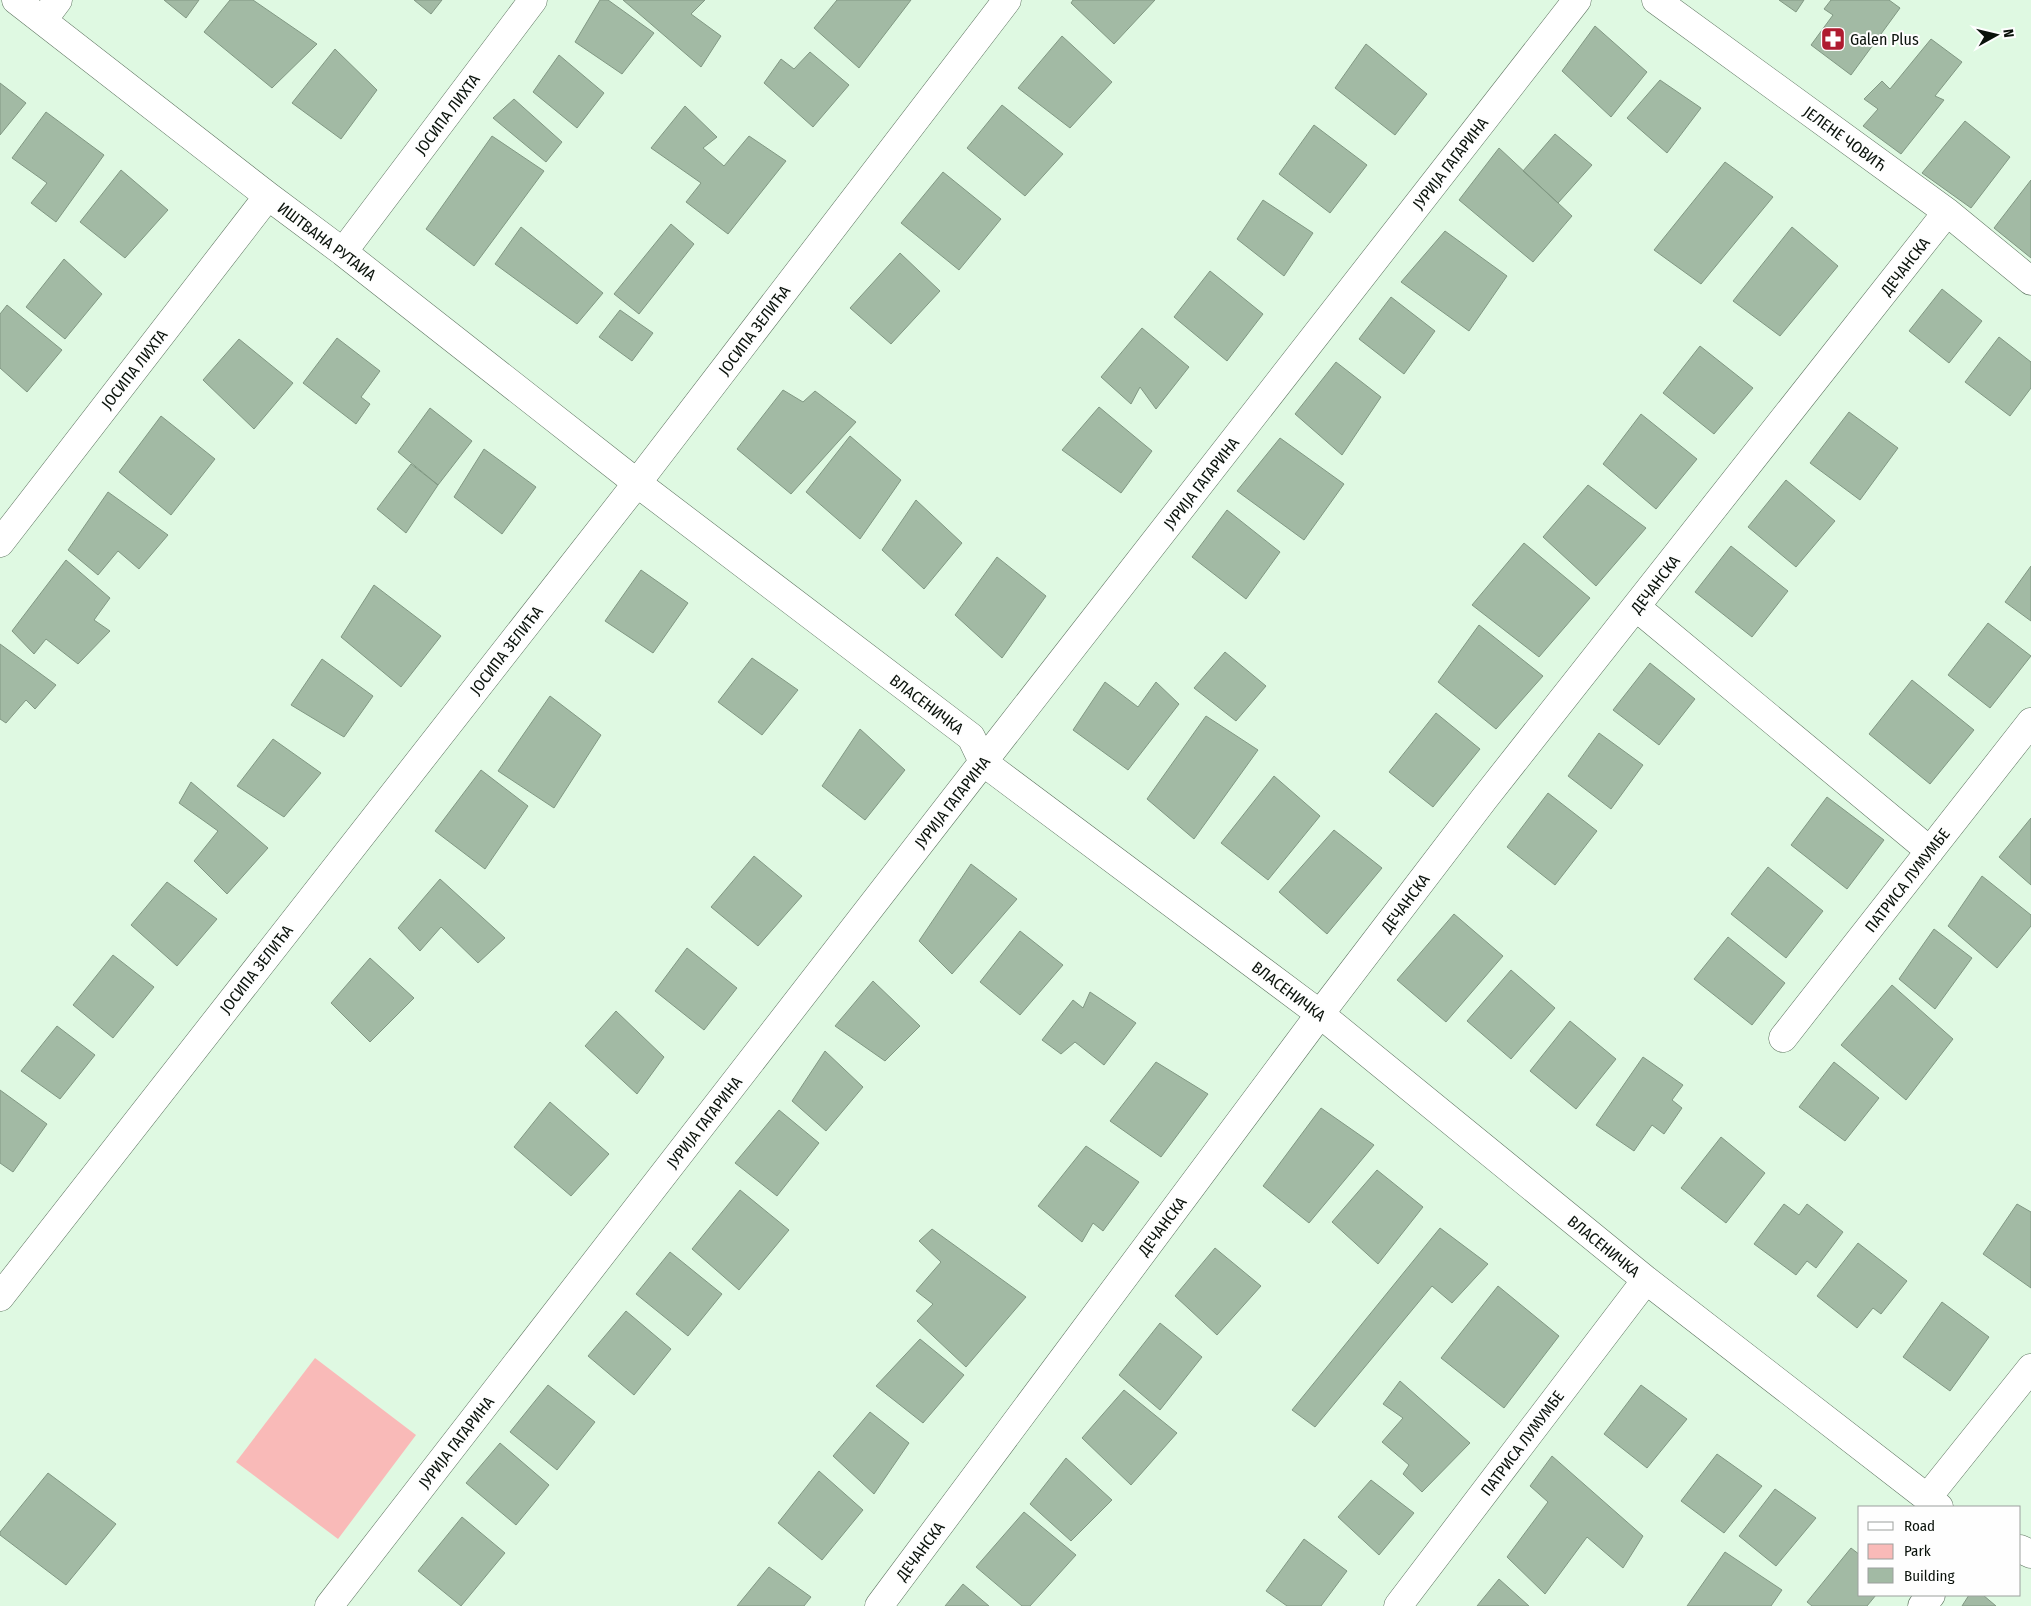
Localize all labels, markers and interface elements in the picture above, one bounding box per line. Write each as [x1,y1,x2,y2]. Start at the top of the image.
north arrow [1971,10,2021,60]
pharmacy icon: Galen Plus [1820,26,1846,52]
text: N [1999,28,2017,39]
place label: Galen Plus [1850,30,1919,49]
street label: ЈОСИПА ЛИХТА [411,70,484,158]
street label: ЈЕЛЕНЕ ЧОВИЋ [1800,102,1890,175]
street label: ЈУРИЈА ГАГАРИНА [1409,113,1493,213]
street label: ИШТВАНА РУТАИА [274,198,380,285]
street label: ДЕЧАНСКА [1876,233,1934,300]
street label: ЈОСИПА ЗЕЛИЋА [715,281,795,379]
street label: ЈОСИПА ЛИХТА [97,325,172,413]
street label: ЈУРИЈА ГАГАРИНА [1160,433,1244,533]
street label: ДЕЧАНСКА [1626,551,1684,618]
street label: ЈОСИПА ЗЕЛИЋА [466,602,547,698]
street label: ВЛАСЕНИЧКА [886,671,968,739]
street label: ЈУРИЈА ГАГАРИНА [911,752,995,852]
street label: ПАТРИСА ЛУМУМБЕ [1861,825,1954,936]
street label: ДЕЧАНСКА [1377,870,1434,937]
street label: ЈОСИПА ЗЕЛИЋА [216,921,297,1017]
street label: ВЛАСЕНИЧКА [1248,958,1330,1026]
street label: ЈУРИЈА ГАГАРИНА [663,1072,747,1172]
street label: ДЕЧАНСКА [1134,1193,1191,1260]
street label: ВЛАСЕНИЧКА [1564,1212,1644,1282]
street label: ПАТРИСА ЛУМУМБЕ [1477,1387,1568,1500]
street label: ЈУРИЈА ГАГАРИНА [415,1392,499,1492]
legend [1858,1506,2021,1596]
text: Road [1904,1517,1935,1535]
street label: ДЕЧАНСКА [892,1518,949,1585]
text: Park [1904,1542,1931,1560]
text: Building [1904,1567,1955,1585]

